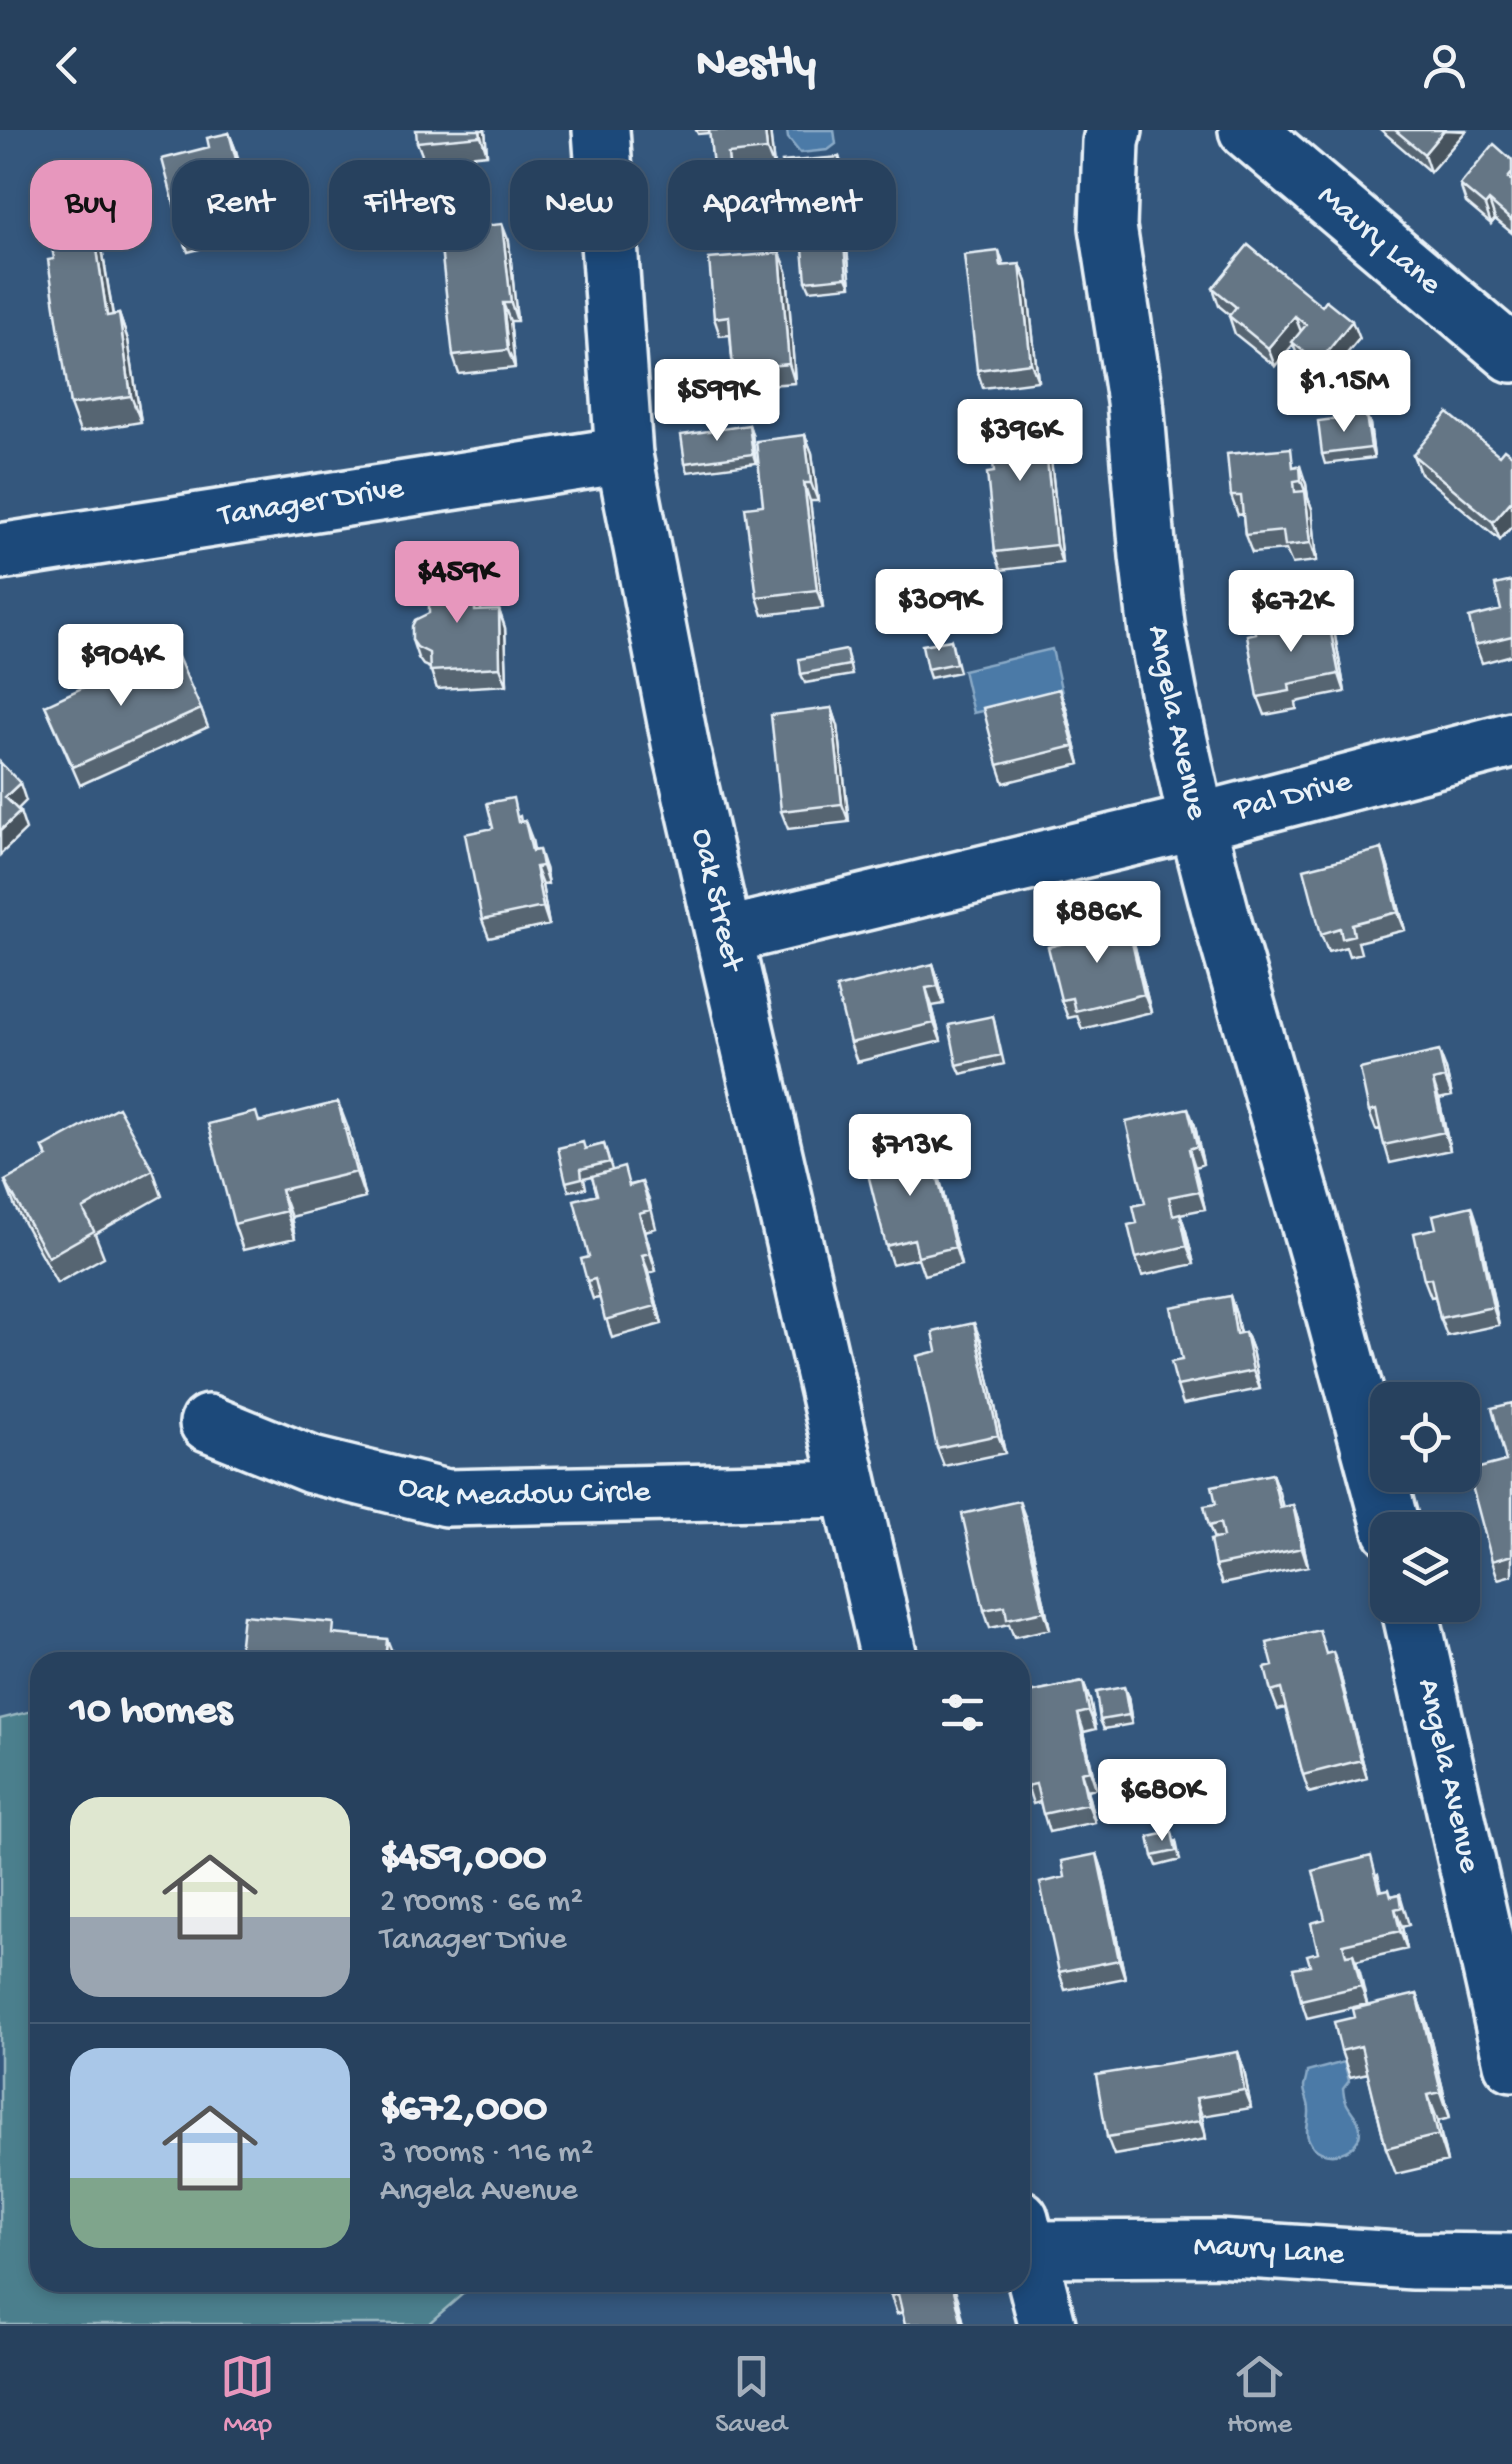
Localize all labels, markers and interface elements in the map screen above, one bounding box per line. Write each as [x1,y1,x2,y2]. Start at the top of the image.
icon: back [40,38,95,93]
icon: person [1417,38,1472,93]
text: Nestly [696,39,816,92]
chip: Buy [30,160,152,250]
chip: Rent [172,160,309,250]
chip: Filters [329,160,490,250]
chip: New [510,160,648,250]
chip: Apartment [668,160,896,250]
street label: Maury Lane [1308,178,1449,305]
pin: $1.15M [1263,350,1425,435]
pin: $599K [647,359,787,444]
text: $1.15M [1299,363,1389,401]
text: $599K [677,372,757,410]
pin: $396K [950,399,1090,484]
text: $396K [980,412,1060,450]
street label: Tanager Drive [214,470,407,537]
pin: $459K [387,541,527,626]
text: $459K [417,554,497,592]
pin: $309K [869,569,1009,654]
pin: $672K [1221,570,1361,655]
text: $309K [898,582,980,620]
text: $672K [1251,583,1331,621]
street label: Angela Avenue [1137,622,1215,824]
pin: $904K [51,624,191,709]
text: $904K [80,637,162,675]
street label: Pal Drive [1230,763,1356,831]
street label: Oak Street [681,825,751,977]
pin: $886K [1027,881,1167,966]
text: $886K [1055,894,1139,932]
pin: $713K [840,1114,980,1199]
text: $713K [871,1127,949,1165]
map controls [1370,1382,1480,1622]
button: locate [1370,1382,1480,1492]
street label: Oak Meadow Circle [394,1468,651,1518]
button: layers [1370,1512,1480,1622]
street label: Angela Avenue [1407,1675,1488,1877]
icon: filters [935,1685,990,1740]
text: 10 homes [70,1688,232,1737]
pin: $680K [1092,1759,1232,1844]
text: $680K [1120,1772,1204,1810]
text: $459,000 [380,1835,547,1884]
icon: home [150,1837,270,1957]
text: 2 rooms · 66 m² [380,1884,583,1922]
text: Tanager Drive [380,1922,566,1960]
text: $672,000 [380,2086,547,2135]
icon: home [150,2088,270,2208]
text: 3 rooms · 116 m² [380,2135,593,2173]
text: Angela Avenue [380,2173,577,2211]
street label: Maury Lane [1193,2229,1346,2275]
tab: Map [220,2349,275,2442]
tab: Saved [715,2349,787,2442]
tab: Home [1227,2349,1292,2442]

